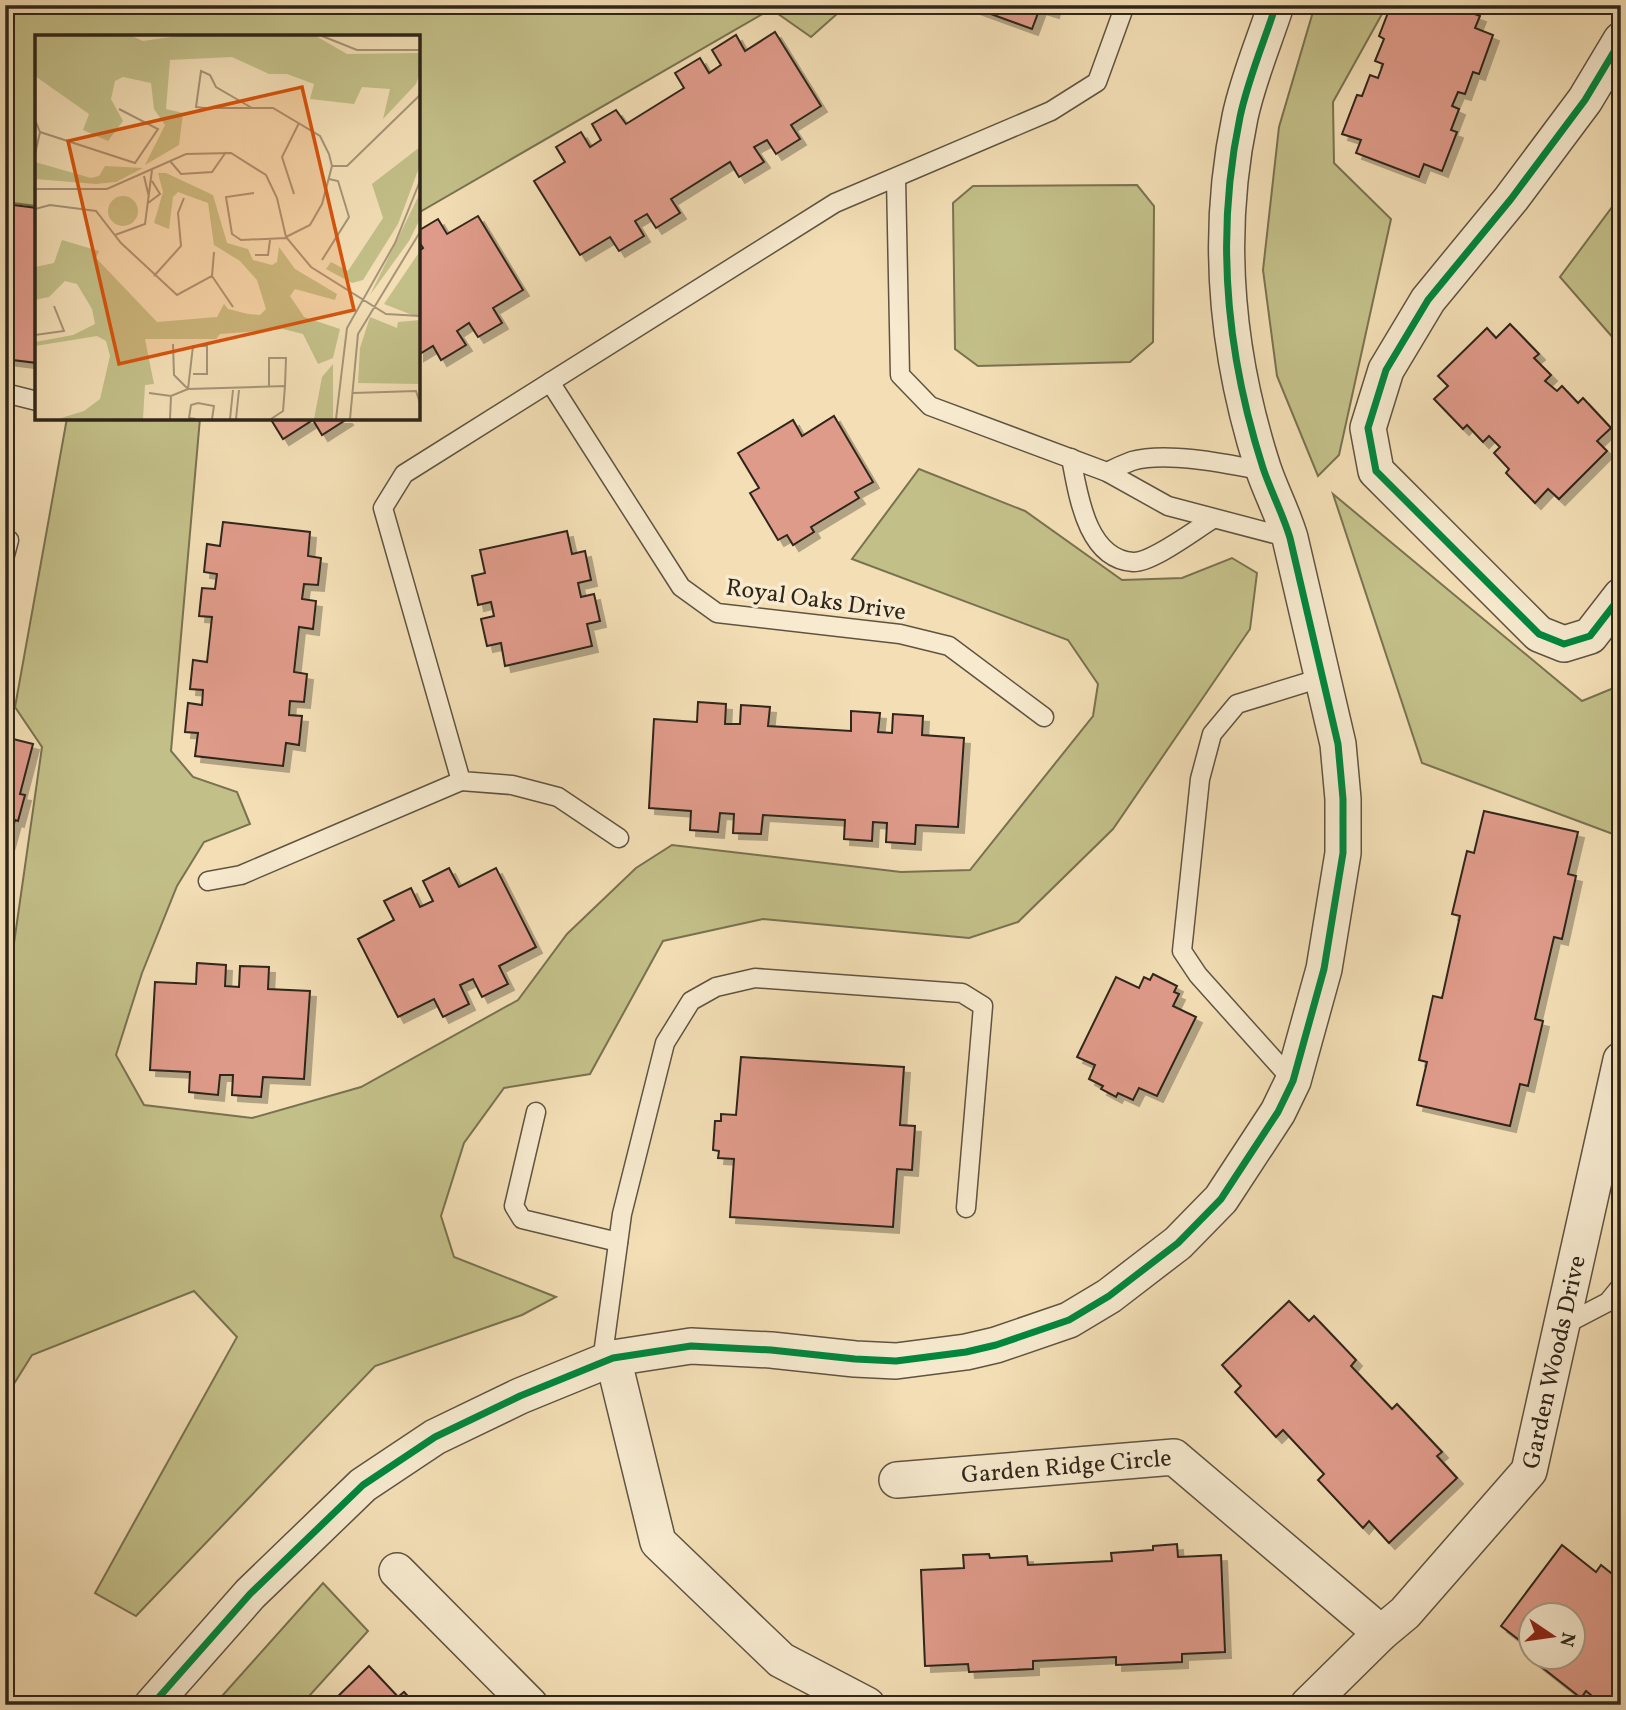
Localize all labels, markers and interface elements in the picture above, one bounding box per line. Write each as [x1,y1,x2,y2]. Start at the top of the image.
inset map [35,35,420,420]
street label: Royal Oaks Drive [723,572,908,630]
street label: Garden Woods Drive [1515,1252,1596,1472]
street label: Garden Ridge Circle [960,1442,1173,1494]
north arrow [1518,1602,1588,1672]
text: N [1552,1630,1581,1649]

